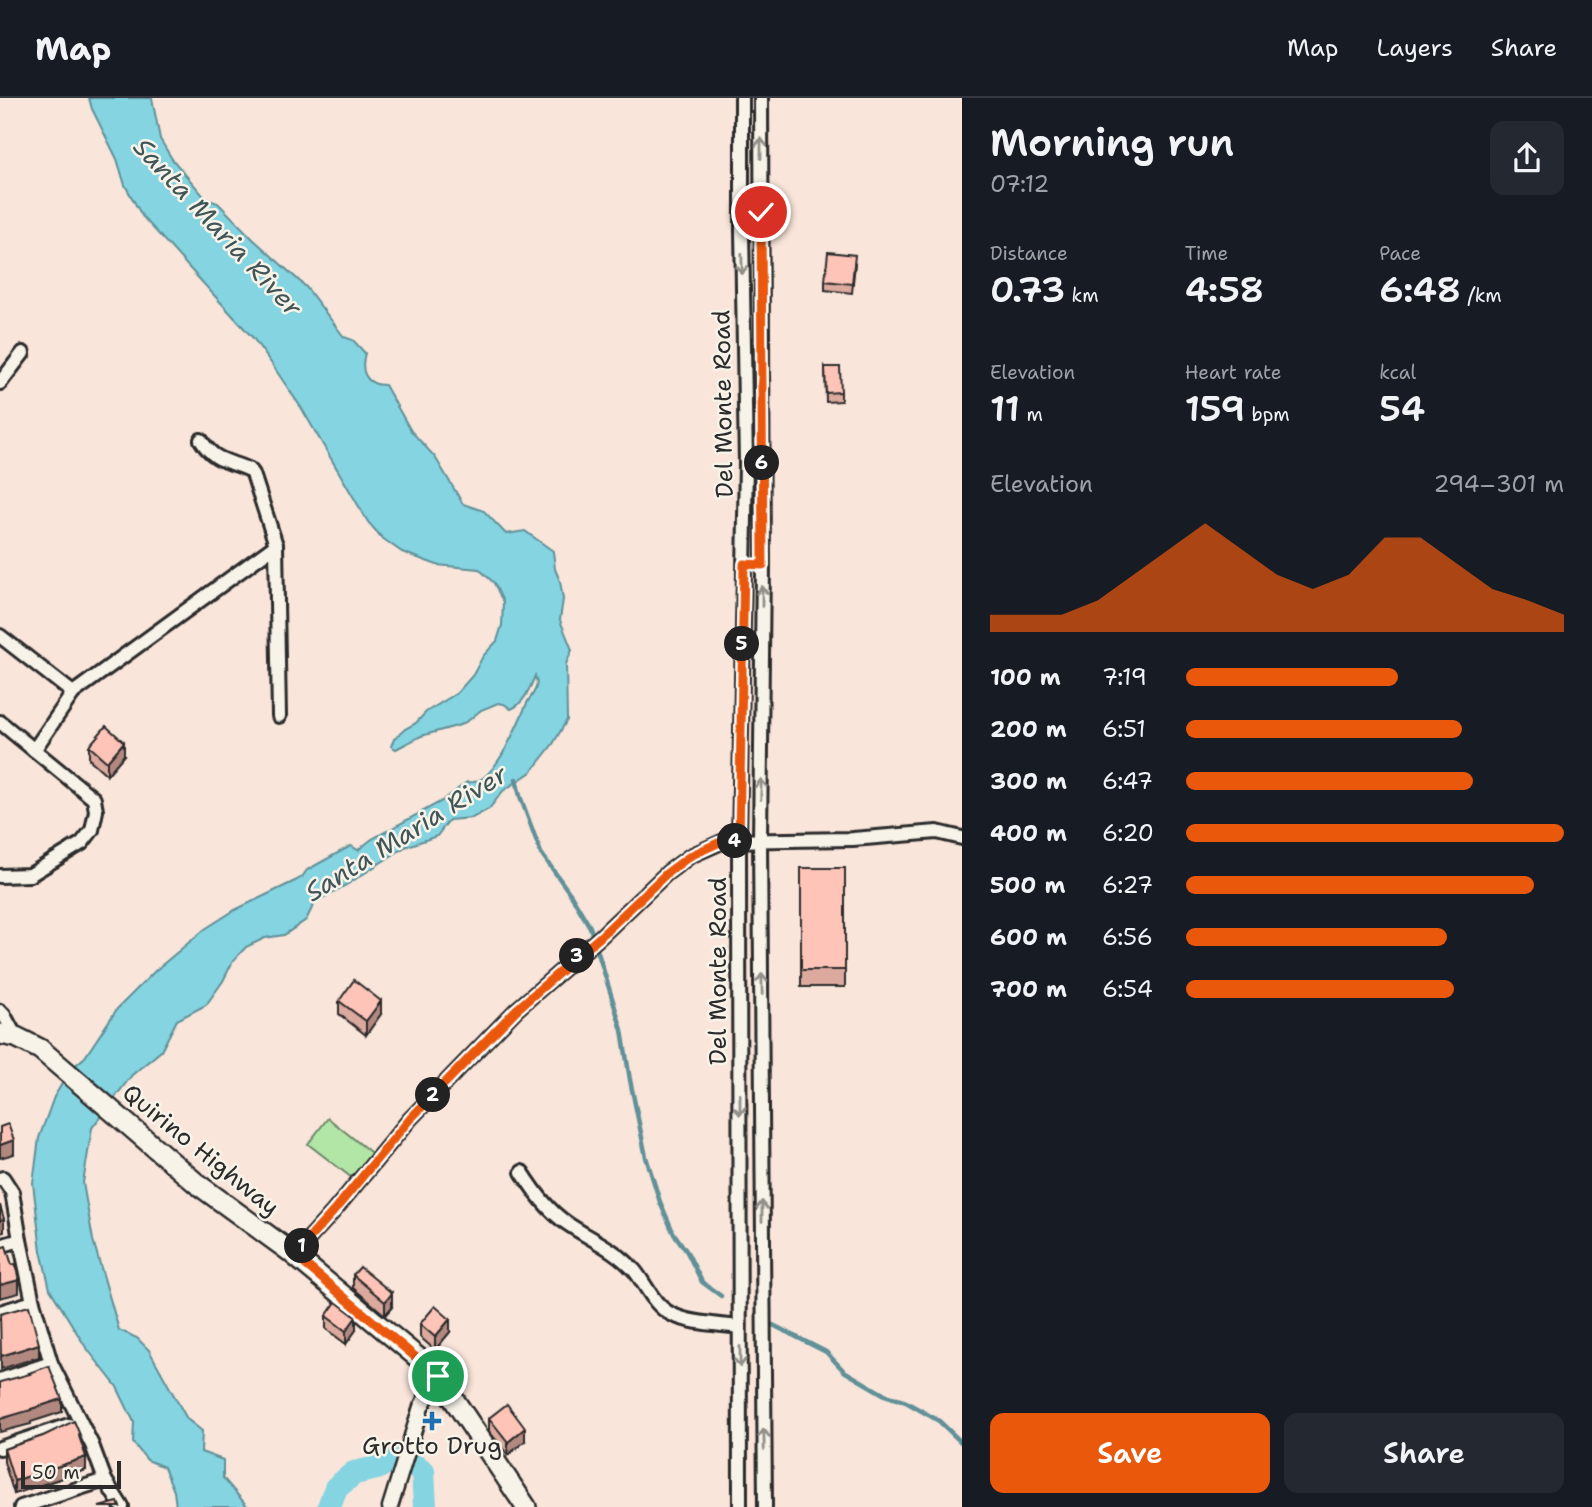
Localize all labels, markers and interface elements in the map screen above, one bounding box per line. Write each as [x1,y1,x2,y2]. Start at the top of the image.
text: Map [35,26,111,71]
text: Map [1287,32,1338,64]
text: Layers [1376,32,1453,64]
text: Share [1491,32,1557,64]
text: Morning run [990,117,1234,168]
button: share [1490,121,1564,195]
water label: Santa Maria River [126,130,311,324]
one-way arrow [754,137,768,160]
text: 07:12 [990,169,1049,199]
pin [731,182,791,242]
icon: check [742,193,780,231]
text: Distance [990,241,1068,266]
text: Time [1185,241,1228,266]
text: Pace [1379,241,1421,266]
one-way arrow [735,252,749,275]
text: 0.73 [990,266,1065,313]
text: 4:58 [1185,266,1264,313]
text: 6:48 [1379,266,1461,313]
text: km [1065,283,1099,308]
text: /km [1461,283,1502,308]
street label: Del Monte Road [705,310,741,498]
text: Elevation [990,360,1075,385]
text: Heart rate [1185,360,1281,385]
text: kcal [1379,360,1416,385]
text: 11 [990,385,1020,432]
text: 159 [1185,385,1245,432]
text: 54 [1379,385,1425,432]
text: m [1020,402,1043,427]
text: bpm [1245,402,1290,427]
pin: 6 [744,446,780,480]
text: 6 [755,450,768,475]
text: Elevation [990,469,1093,499]
text: 294–301 m [1433,469,1564,499]
one-way arrow [756,585,769,608]
pin: 5 [724,626,760,662]
text: 5 [736,631,747,656]
text: 100 m [990,662,1061,692]
text: 7:19 [1102,662,1147,692]
text: 200 m [990,714,1067,744]
text: 6:51 [1102,714,1146,744]
water label: Santa Maria River [298,756,514,909]
text: 300 m [990,766,1067,796]
text: 6:47 [1102,766,1153,796]
one-way arrow [754,778,768,801]
text: 400 m [990,818,1067,848]
text: 6:20 [1102,818,1154,848]
pin: 4 [718,824,752,858]
text: 4 [728,828,741,853]
text: 500 m [990,870,1065,900]
text: 6:27 [1102,870,1153,900]
street label: Del Monte Road [702,877,734,1065]
text: 600 m [990,922,1067,952]
text: 6:56 [1102,922,1153,952]
pin: 3 [560,938,594,974]
text: 3 [570,943,583,968]
one-way arrow [755,973,769,996]
text: 700 m [990,974,1067,1004]
text: 6:54 [1102,974,1153,1004]
street label: Quirino Highway [116,1077,286,1223]
pin: 2 [416,1077,450,1112]
text: 2 [426,1082,439,1107]
one-way arrow [733,1093,747,1116]
one-way arrow [755,1200,769,1223]
pin: 1 [284,1228,320,1264]
text: 1 [297,1233,306,1258]
one-way arrow [733,1345,747,1368]
pin [408,1346,468,1406]
icon: arrive [419,1357,457,1395]
marker: Grotto Drug [424,1413,440,1429]
button: Save [990,1413,1270,1493]
button: Share [1284,1413,1564,1493]
one-way arrow [757,1428,771,1451]
place label: Grotto Drug [362,1430,502,1462]
scale bar [21,1458,121,1490]
text: 50 m [32,1460,80,1485]

